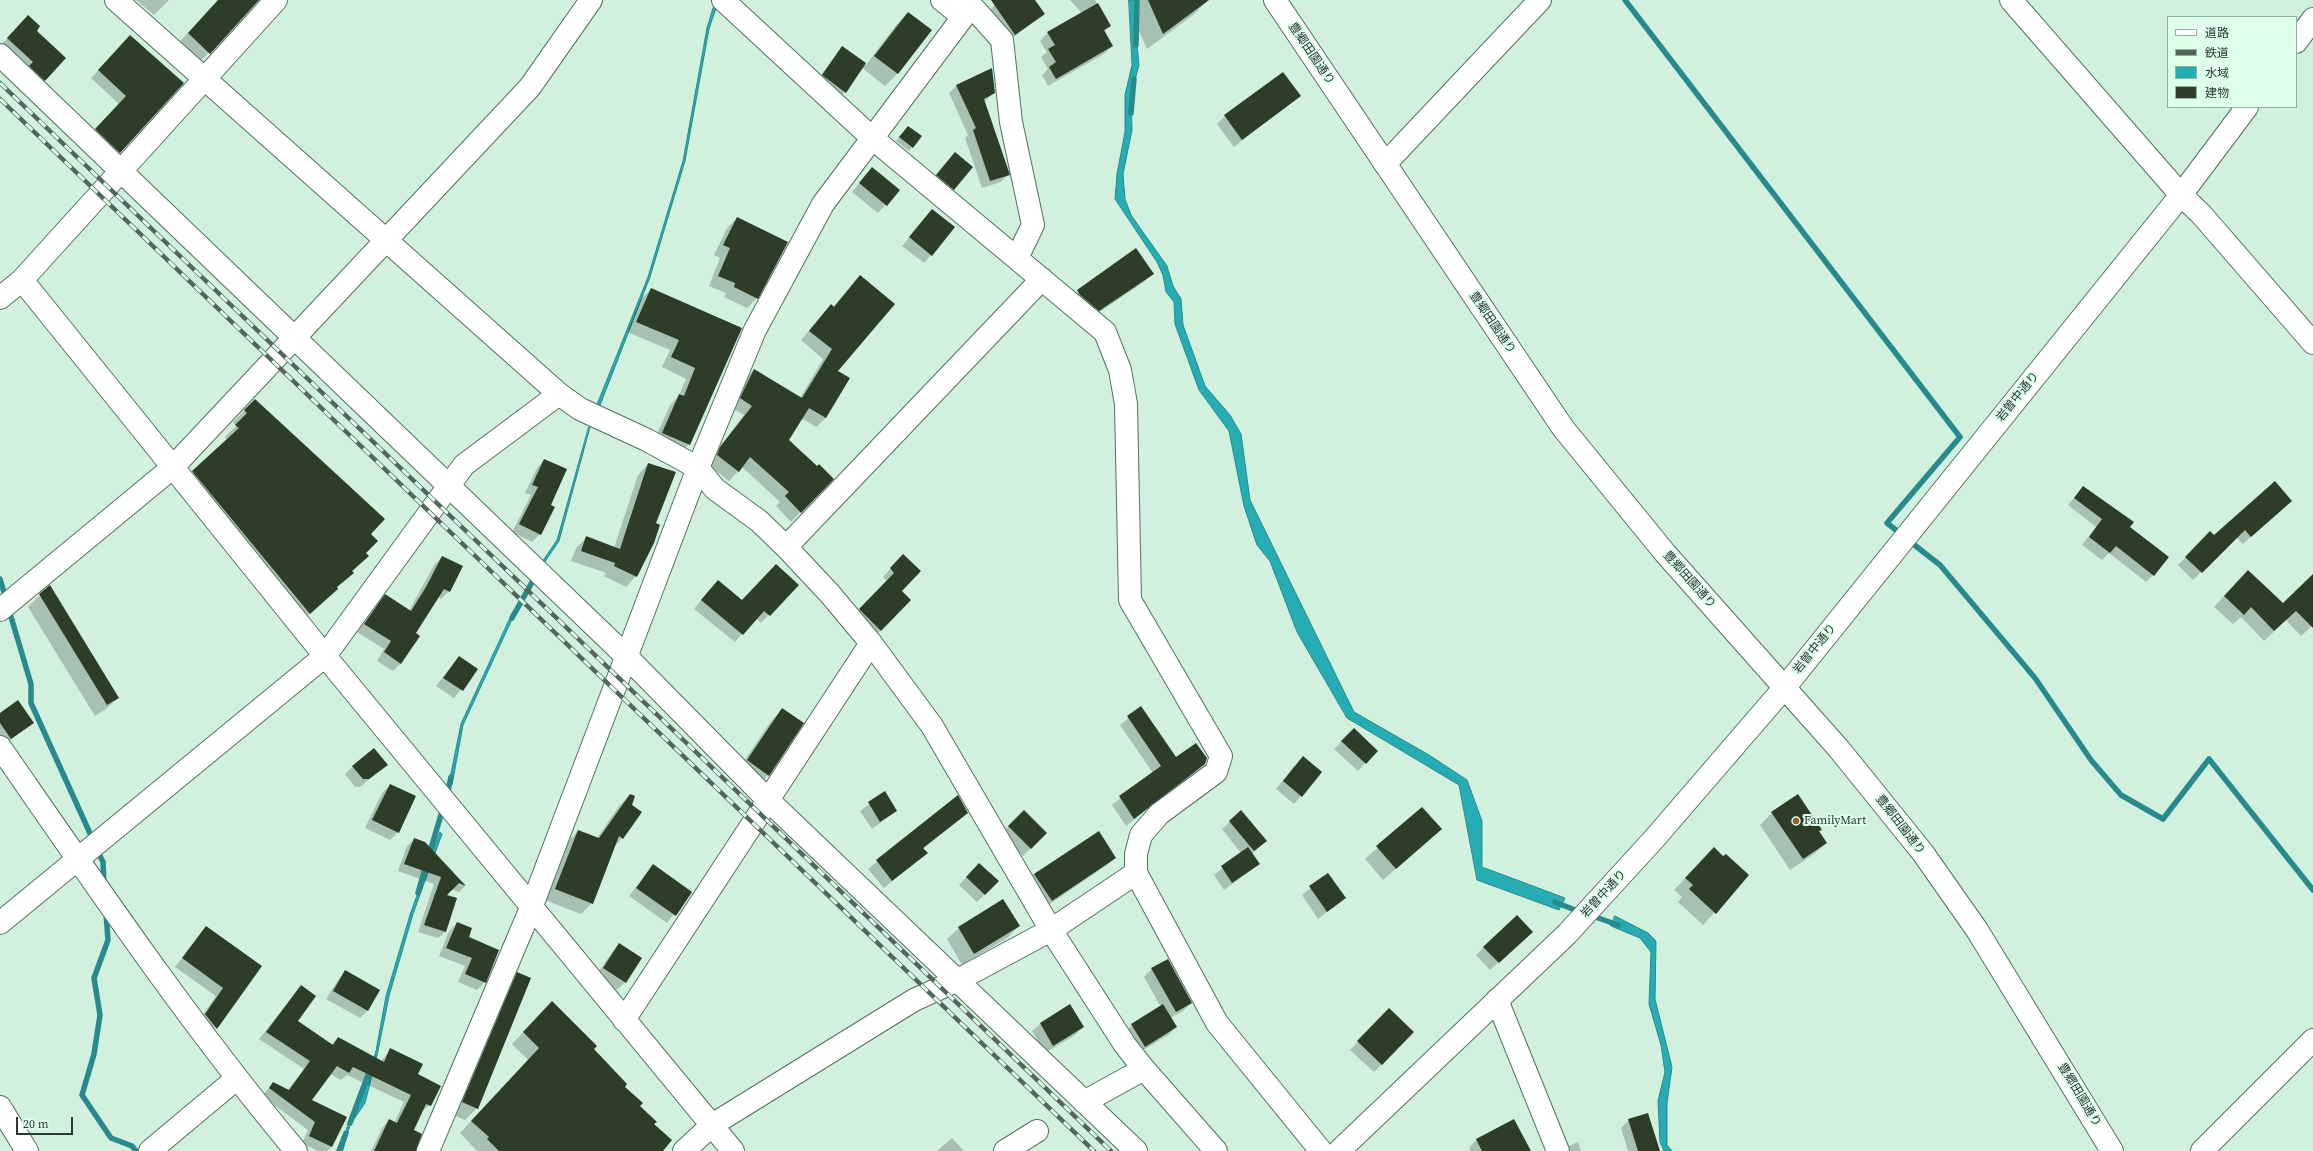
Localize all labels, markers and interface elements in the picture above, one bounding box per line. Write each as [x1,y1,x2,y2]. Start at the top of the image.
legend [2167,16,2297,108]
street label: 豊郷田園通り [1285,20,1337,88]
text: 道路 [2205,25,2229,41]
text: 鉄道 [2205,45,2229,61]
text: 水域 [2205,65,2229,81]
text: 建物 [2205,85,2229,101]
street label: 豊郷田園通り [1466,289,1518,357]
street label: 岩曽中通り [1994,369,2042,425]
street label: 豊郷田園通り [1660,548,1718,612]
street label: 岩曽中通り [1791,621,1839,677]
street label: 豊郷田園通り [1872,792,1928,858]
place label: FamilyMart [1804,814,1866,828]
marker: FamilyMart [1791,816,1801,826]
street label: 岩曽中通り [1578,867,1630,921]
street label: 豊郷田園通り [2054,1060,2104,1130]
scale bar [18,1109,75,1135]
text: 20 m [23,1116,49,1132]

